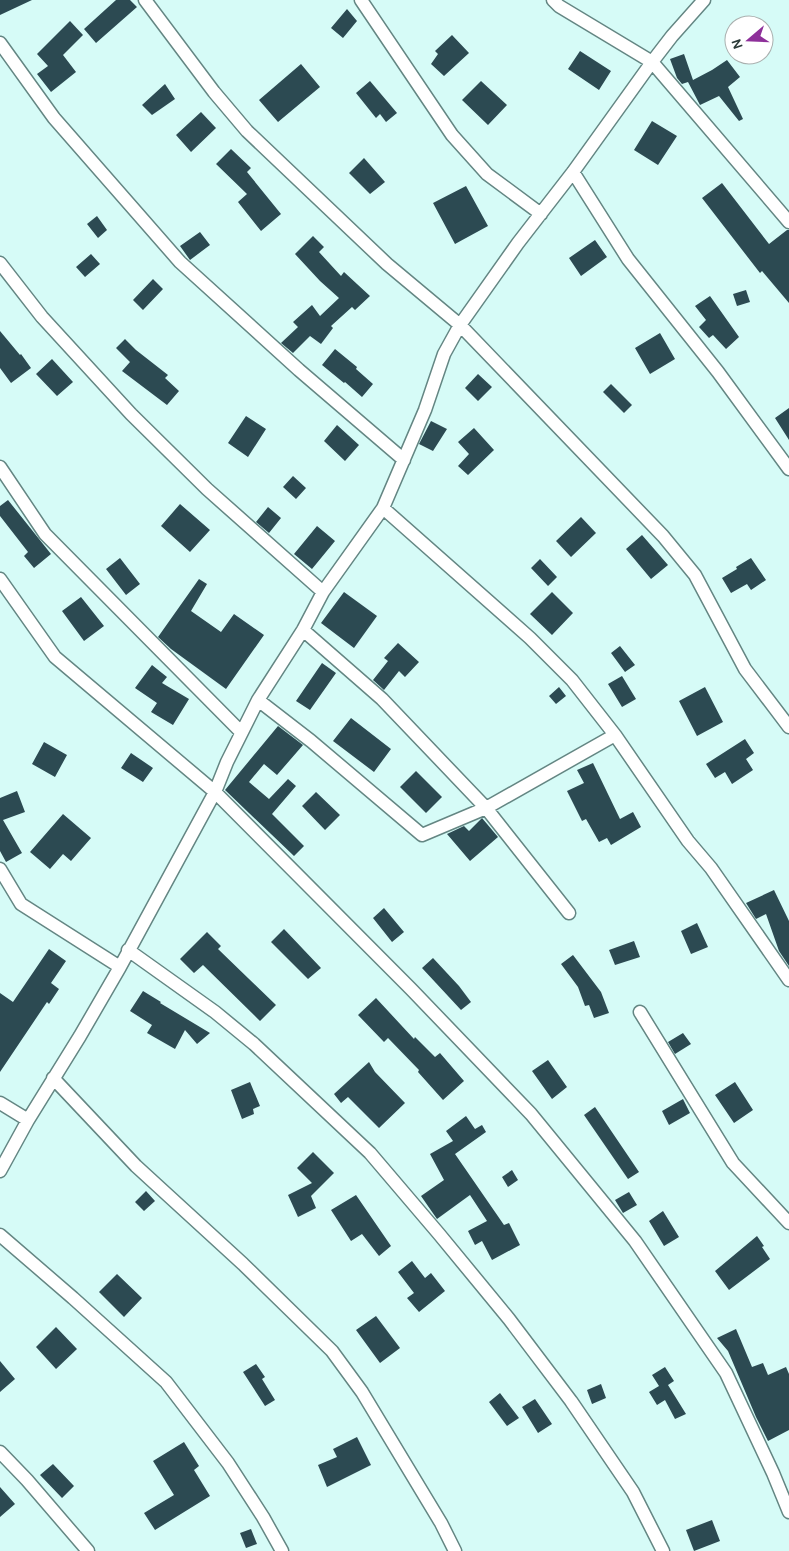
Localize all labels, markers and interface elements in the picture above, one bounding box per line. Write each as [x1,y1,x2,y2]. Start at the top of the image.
north arrow [724,15,774,65]
text: N [728,37,747,52]

